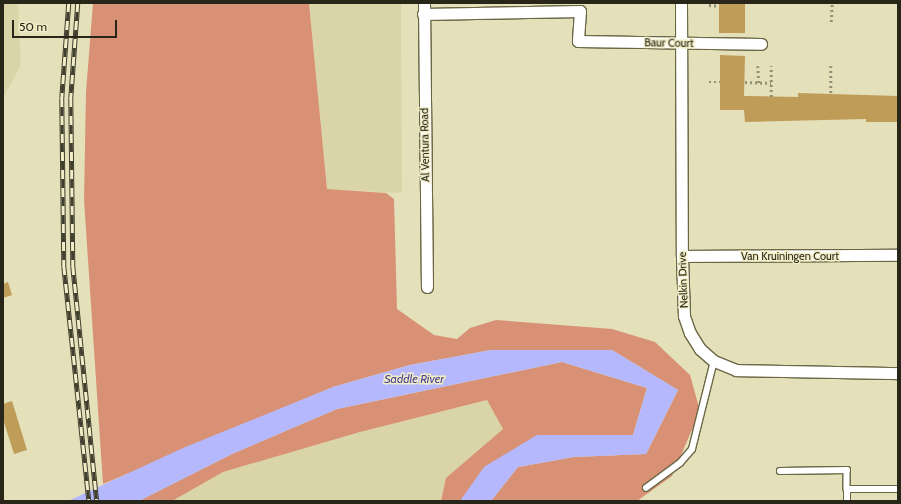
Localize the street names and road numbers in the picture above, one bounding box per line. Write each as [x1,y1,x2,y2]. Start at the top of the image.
street label: Baur Court [644,36,694,50]
street label: Al Ventura Road [418,108,432,182]
street label: Van Kruiningen Court [741,249,839,263]
street label: Nelkin Drive [675,252,691,308]

